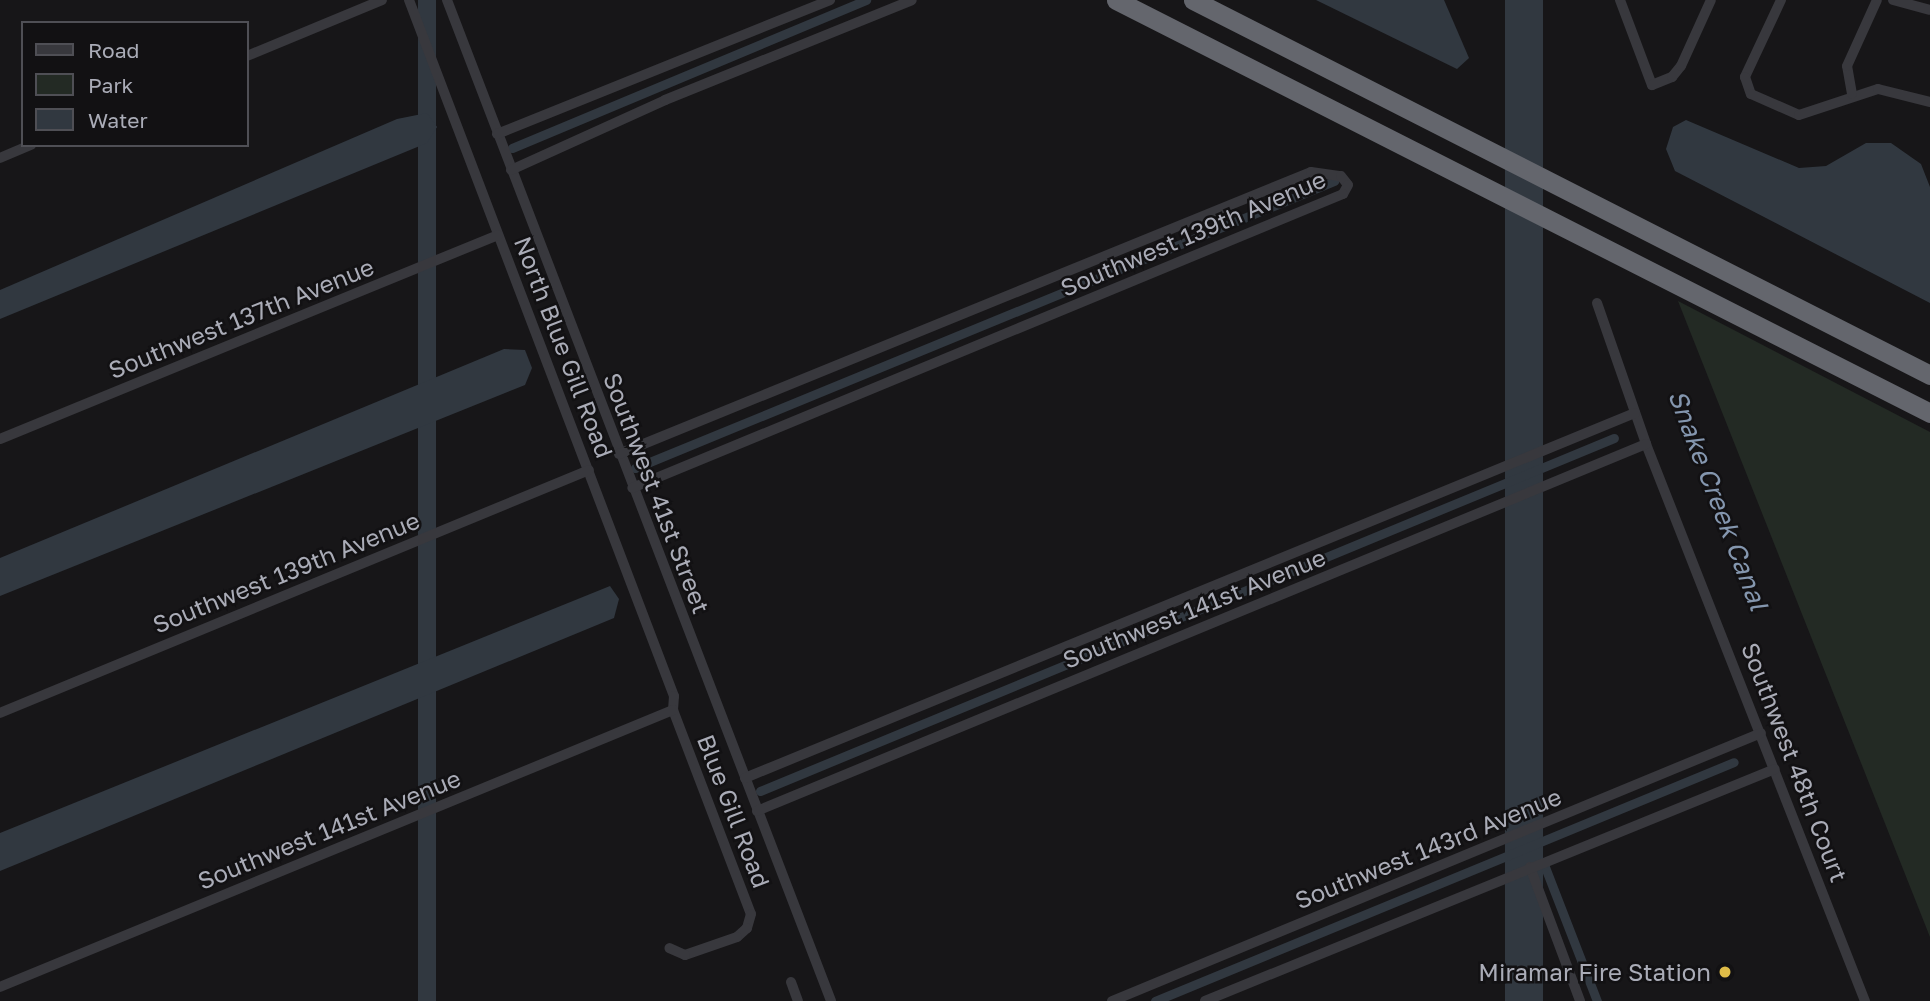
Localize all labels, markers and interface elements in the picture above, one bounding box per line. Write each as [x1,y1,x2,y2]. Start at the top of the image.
legend [21,21,248,147]
text: Road [88,37,139,63]
text: Park [88,72,133,98]
text: Water [88,107,148,133]
street label: Southwest 139th Avenue [1056,164,1330,302]
street label: North Blue Gill Road [509,232,619,462]
street label: Southwest 137th Avenue [104,252,378,384]
street label: Southwest 41st Street [598,369,716,617]
water label: Snake Creek Canal [1662,385,1774,615]
street label: Southwest 139th Avenue [148,505,424,639]
street label: Southwest 141st Avenue [1058,542,1330,674]
street label: Southwest 48th Court [1736,638,1854,886]
street label: Blue Gill Road [692,730,776,892]
street label: Southwest 141st Avenue [193,763,465,895]
street label: Southwest 143rd Avenue [1291,781,1565,915]
place label: Miramar Fire Station [1478,958,1711,986]
marker: Miramar Fire Station [1717,964,1733,980]

